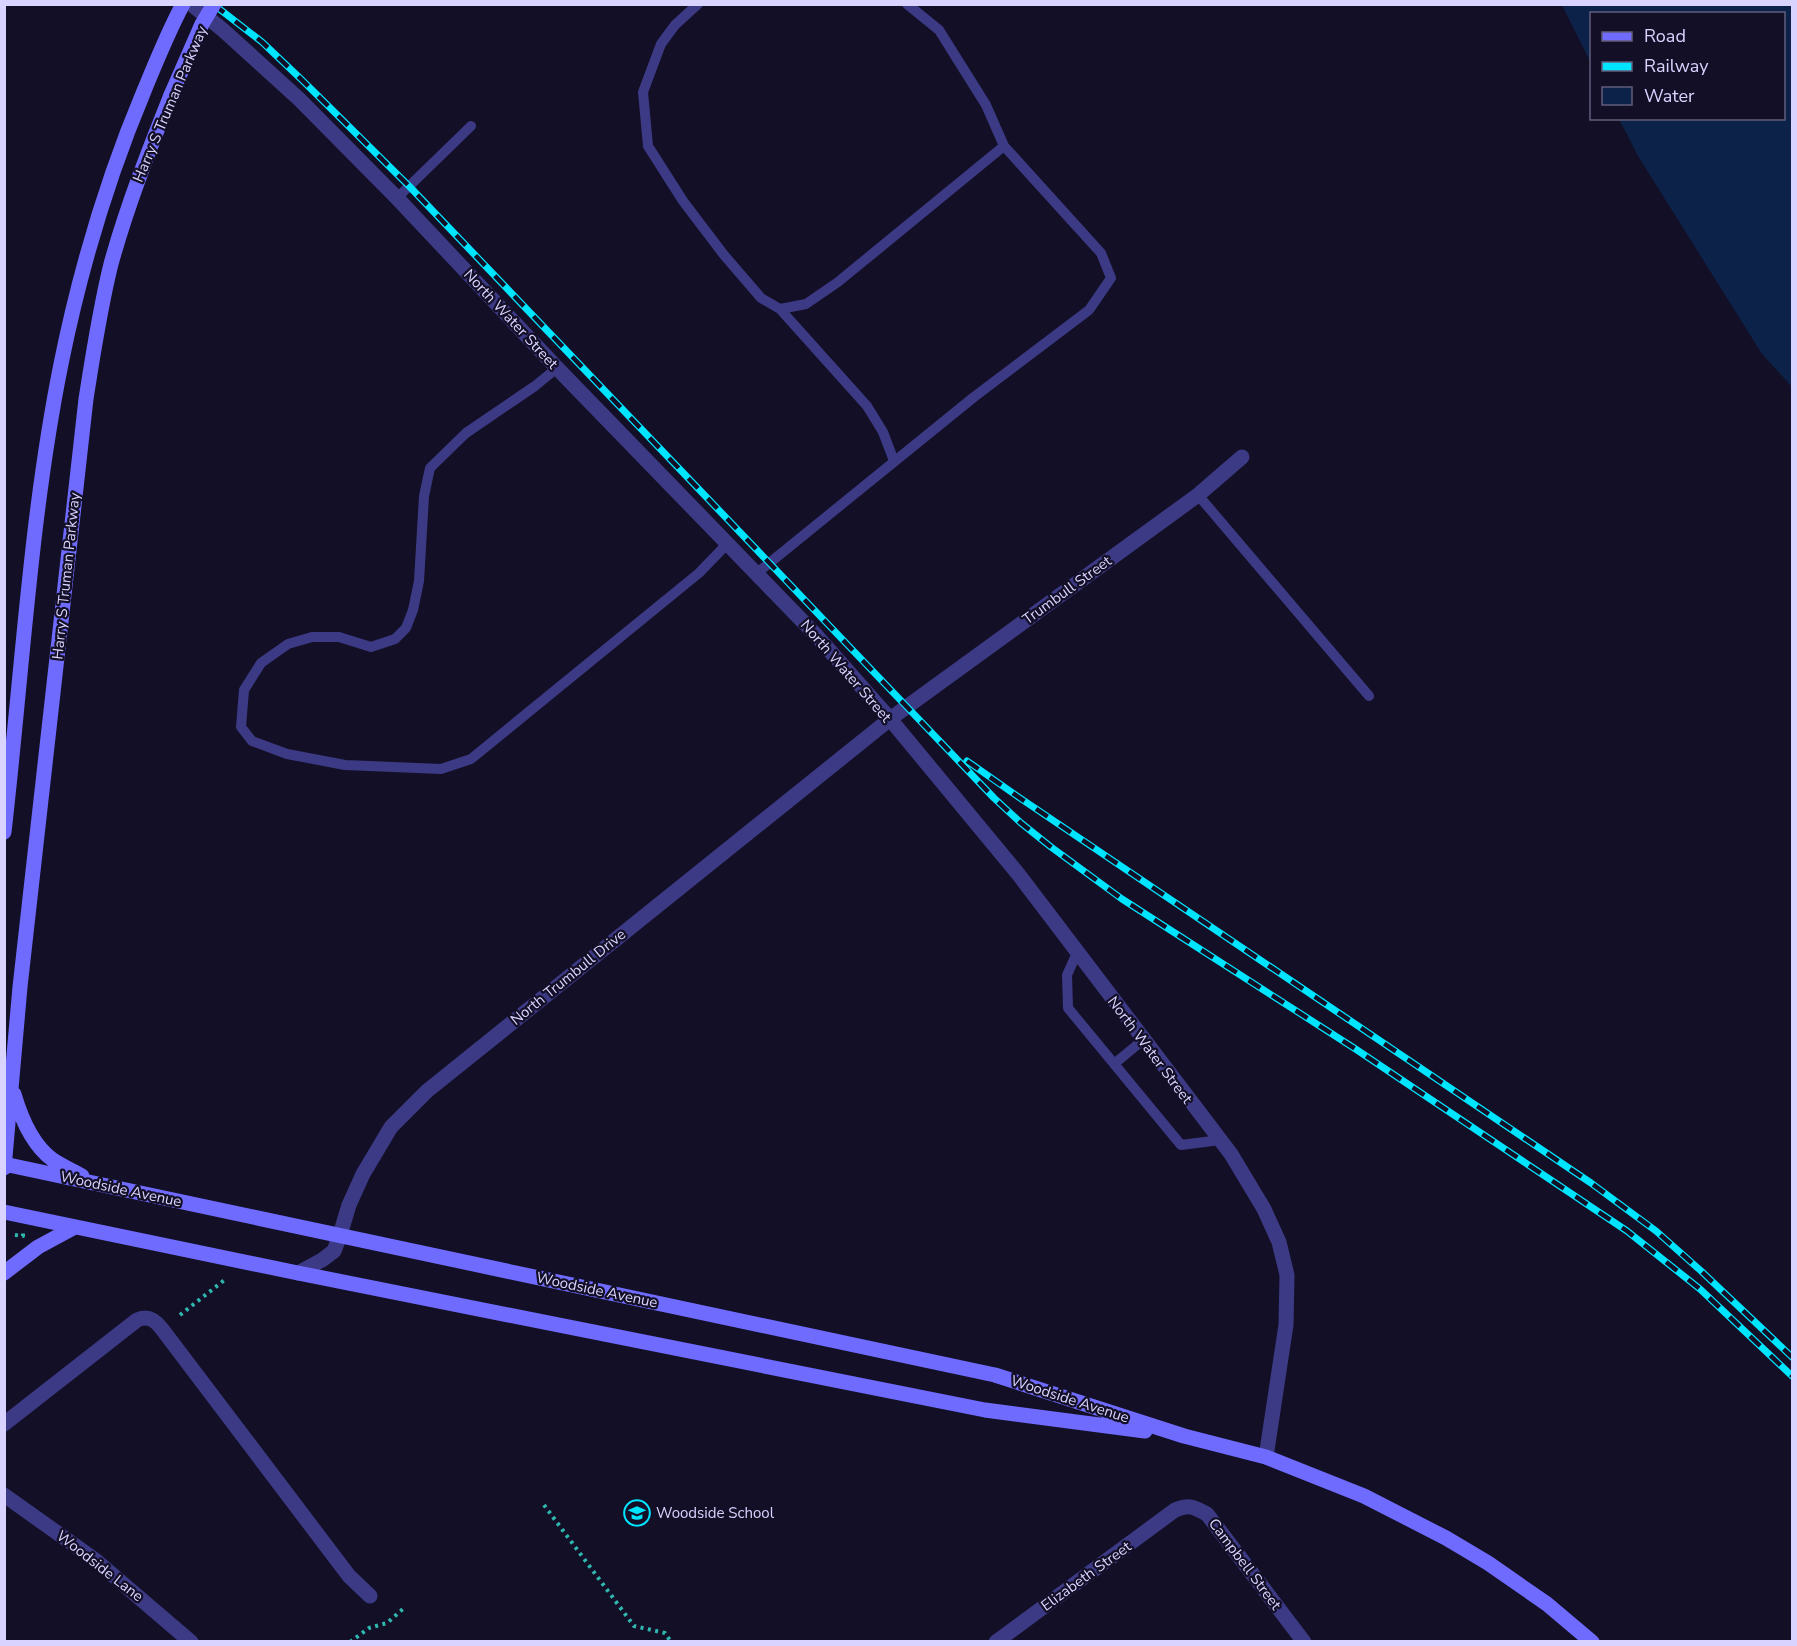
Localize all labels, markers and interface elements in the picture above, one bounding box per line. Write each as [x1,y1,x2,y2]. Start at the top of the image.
legend [1590,12,1785,120]
street label: Harry S Truman Parkway [128,23,212,185]
text: Road [1644,24,1686,48]
text: Railway [1644,54,1709,78]
text: Water [1644,84,1695,108]
street label: North Water Street [459,265,563,374]
street label: Harry S Truman Parkway [47,491,85,660]
street label: Trumbull Street [1019,551,1116,629]
street label: North Water Street [796,615,897,727]
street label: North Trumbull Drive [506,924,630,1030]
street label: North Water Street [1103,992,1197,1108]
street label: Woodside Avenue [59,1166,183,1212]
street label: Woodside Avenue [535,1267,659,1313]
street label: Woodside Avenue [1008,1370,1132,1428]
school or university icon: Woodside School [622,1498,652,1528]
place label: Woodside School [656,1503,775,1523]
street label: Campbell Street [1204,1514,1286,1614]
street label: Woodside Lane [52,1526,148,1606]
street label: Elizabeth Street [1037,1536,1136,1615]

